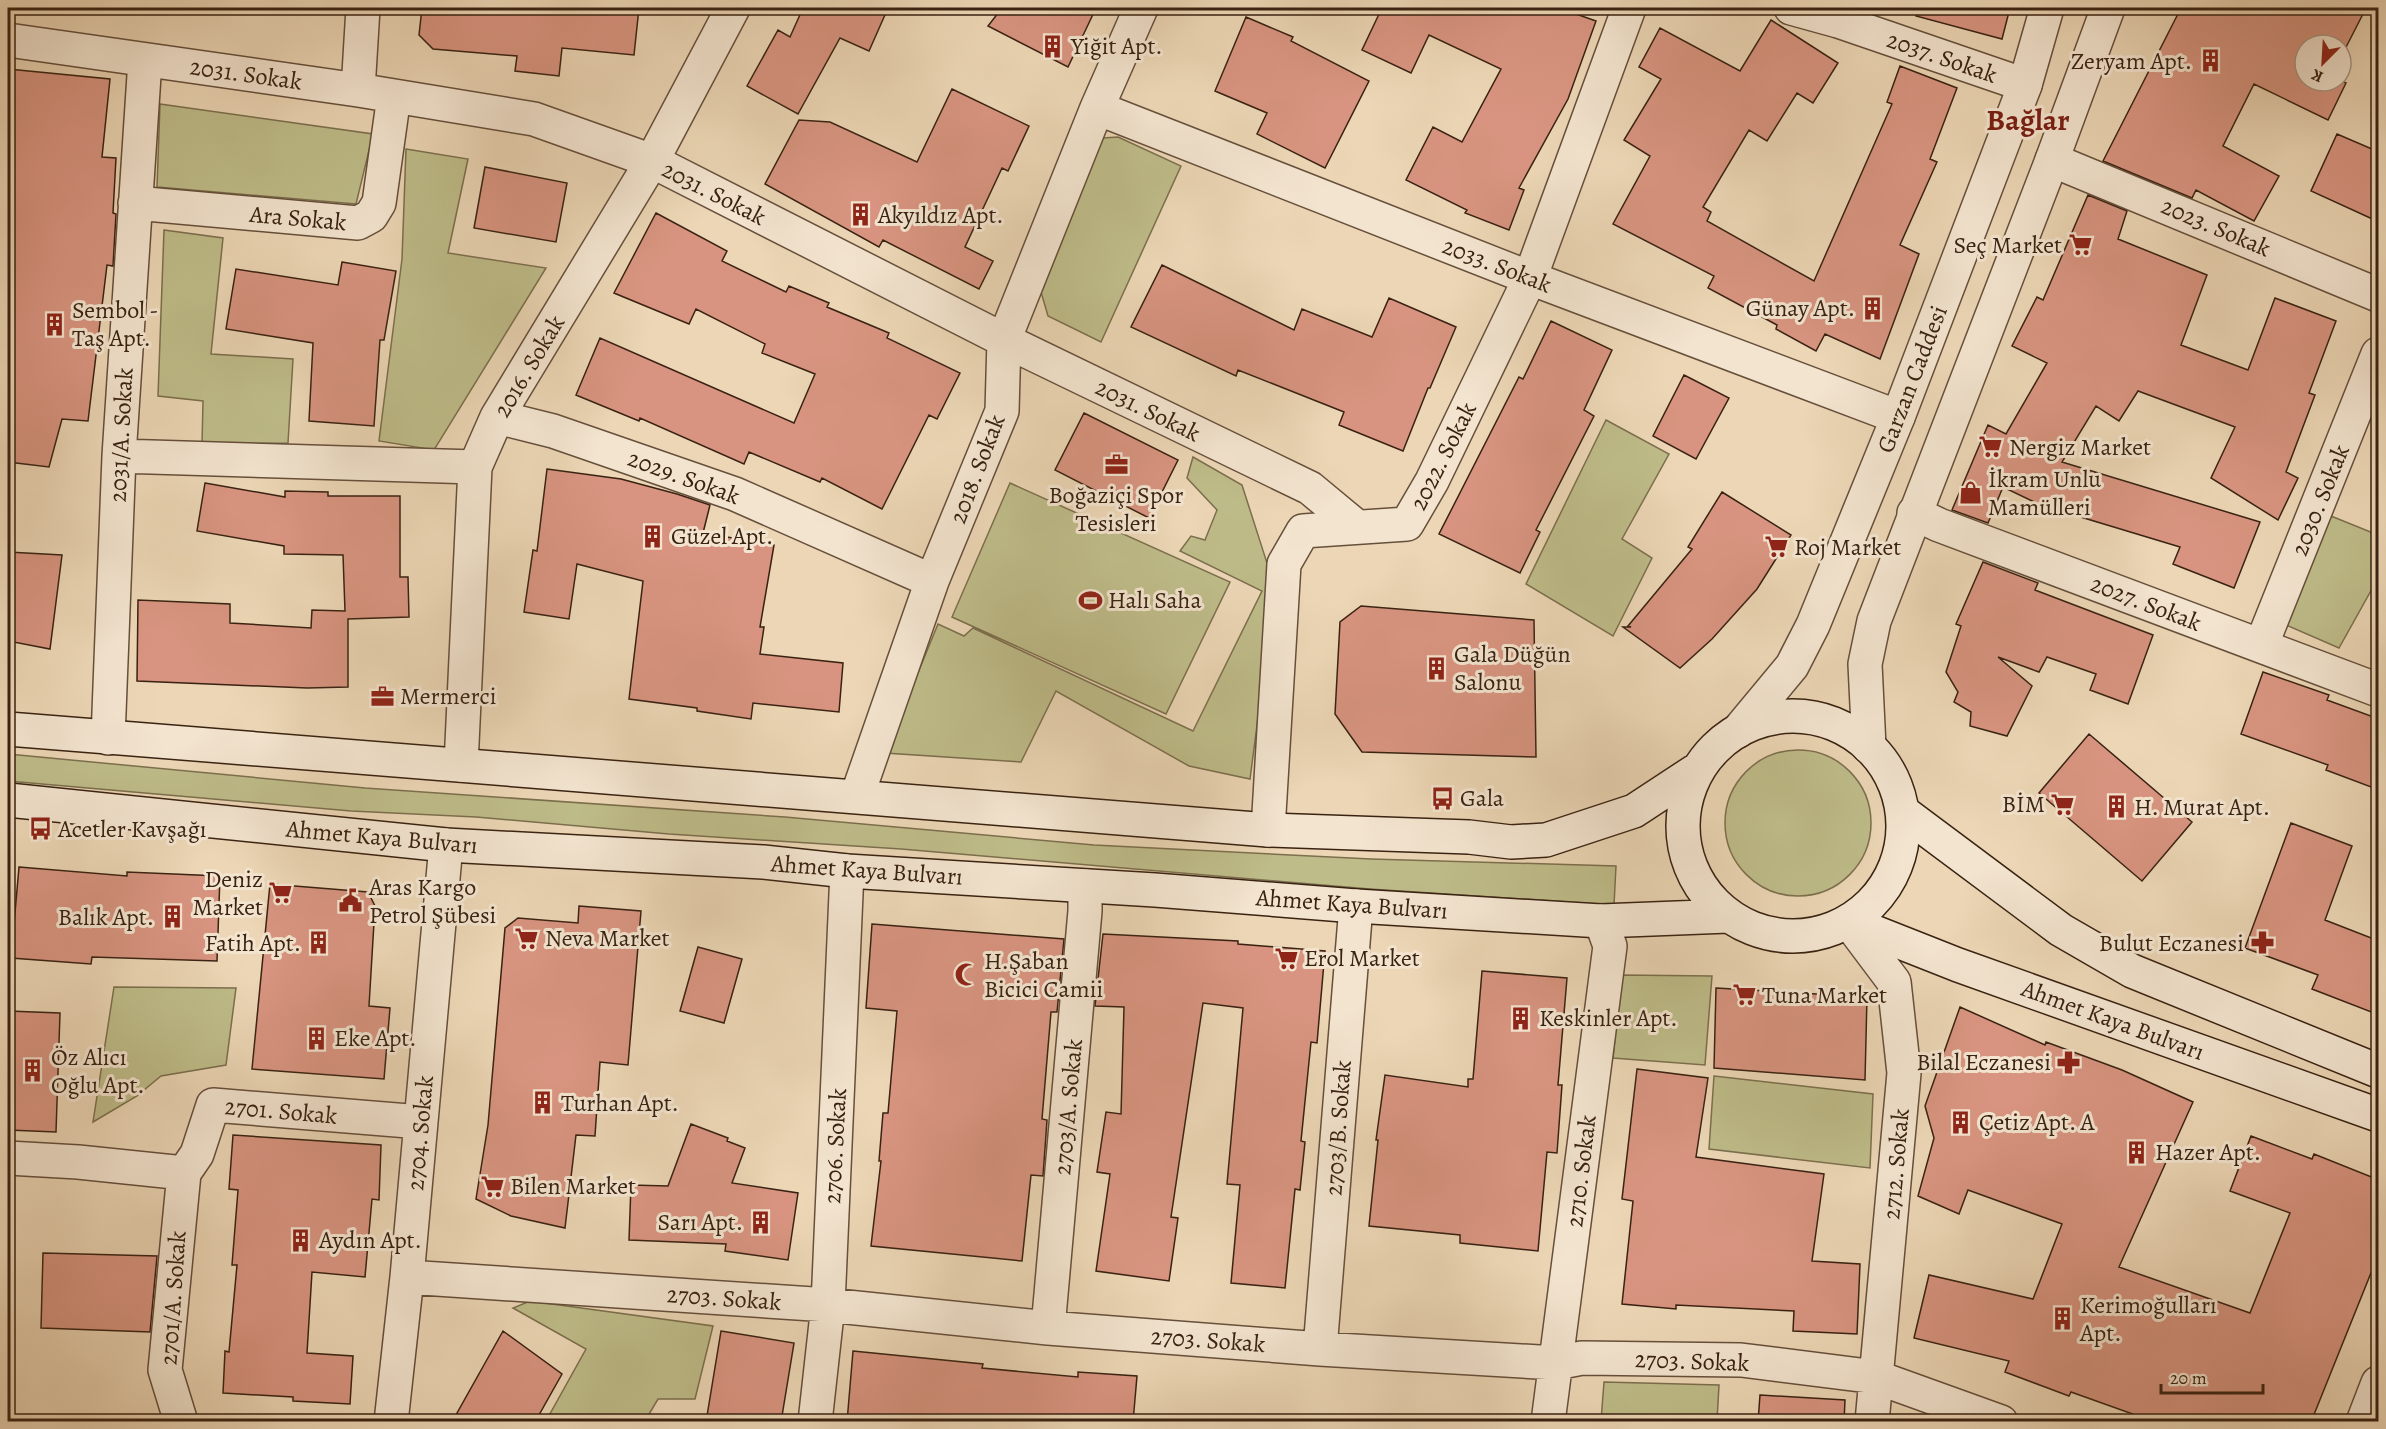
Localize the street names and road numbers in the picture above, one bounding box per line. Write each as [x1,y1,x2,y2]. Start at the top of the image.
street label: 2037. Sokak [1883,23,2001,91]
street label: 2031. Sokak [188,50,304,98]
street label: 2031. Sokak [657,153,772,233]
street label: 2023. Sokak [2156,190,2276,264]
street label: Ara Sokak [247,198,348,238]
street label: 2033. Sokak [1438,230,1556,300]
street label: Garzan Caddesi [1869,301,1955,457]
street label: 2016. Sokak [486,309,572,423]
street label: 2031/A. Sokak [101,367,141,503]
street label: 2031. Sokak [1090,371,1206,449]
street label: 2022. Sokak [1402,396,1484,516]
street label: 2018. Sokak [942,410,1012,528]
street label: 2030. Sokak [2283,440,2357,560]
street label: 2029. Sokak [624,442,744,512]
street label: 2027. Sokak [2086,567,2206,639]
street label: Ahmet Kaya Bulvarı [284,813,479,861]
street label: Ahmet Kaya Bulvarı [769,847,964,893]
street label: Ahmet Kaya Bulvarı [1254,881,1449,927]
street label: Ahmet Kaya Bulvarı [2016,972,2209,1068]
street label: 2703/A. Sokak [1046,1038,1090,1176]
street label: 2703/B. Sokak [1317,1059,1359,1197]
street label: 2704. Sokak [399,1074,441,1192]
street label: 2706. Sokak [816,1087,854,1205]
street label: 2701. Sokak [223,1090,339,1132]
street label: 2712. Sokak [1875,1107,1917,1221]
street label: 2710. Sokak [1558,1113,1604,1229]
street label: 2701/A. Sokak [152,1230,194,1366]
street label: 2703. Sokak [666,1278,782,1318]
street label: 2703. Sokak [1150,1320,1266,1360]
street label: 2703. Sokak [1634,1343,1750,1379]

